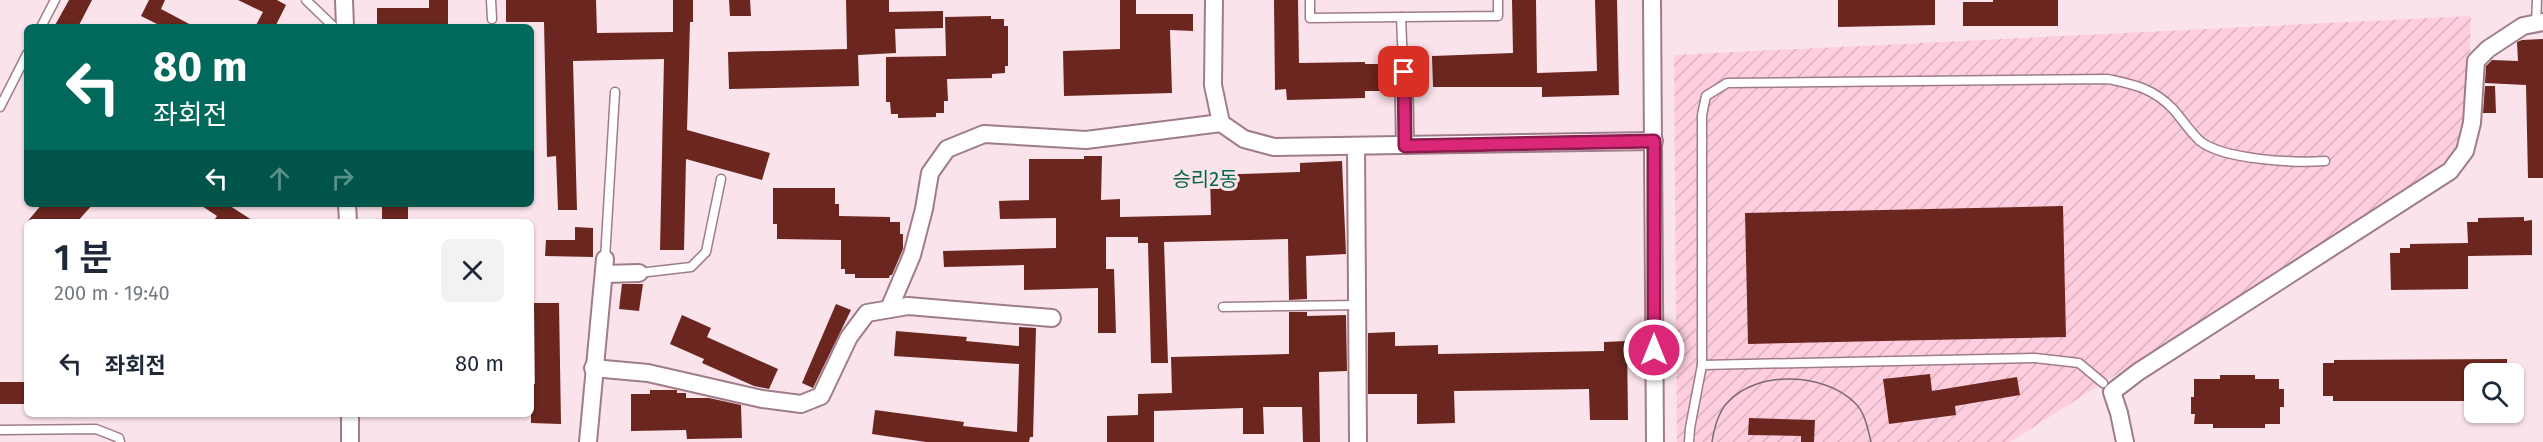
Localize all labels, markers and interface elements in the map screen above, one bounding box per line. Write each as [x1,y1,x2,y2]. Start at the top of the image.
text: 80 m [153,42,247,92]
pin [1378,46,1429,97]
icon: left [54,48,132,126]
icon: arrive [1387,55,1420,88]
text: 좌회전 [153,99,228,131]
icon: left [200,162,233,195]
icon: ahead [263,162,296,195]
icon: right [326,162,359,195]
district label: 승리2동 [1172,167,1238,191]
text: 1 분 [54,236,112,280]
button: close [441,239,504,302]
text: 200 m · 19:40 [54,281,170,305]
position arrow [1622,318,1686,382]
icon: left [54,347,87,380]
text: 80 m [455,350,504,377]
text: 좌회전 [105,352,166,379]
map controls [2464,363,2524,423]
button: search [2464,363,2524,423]

